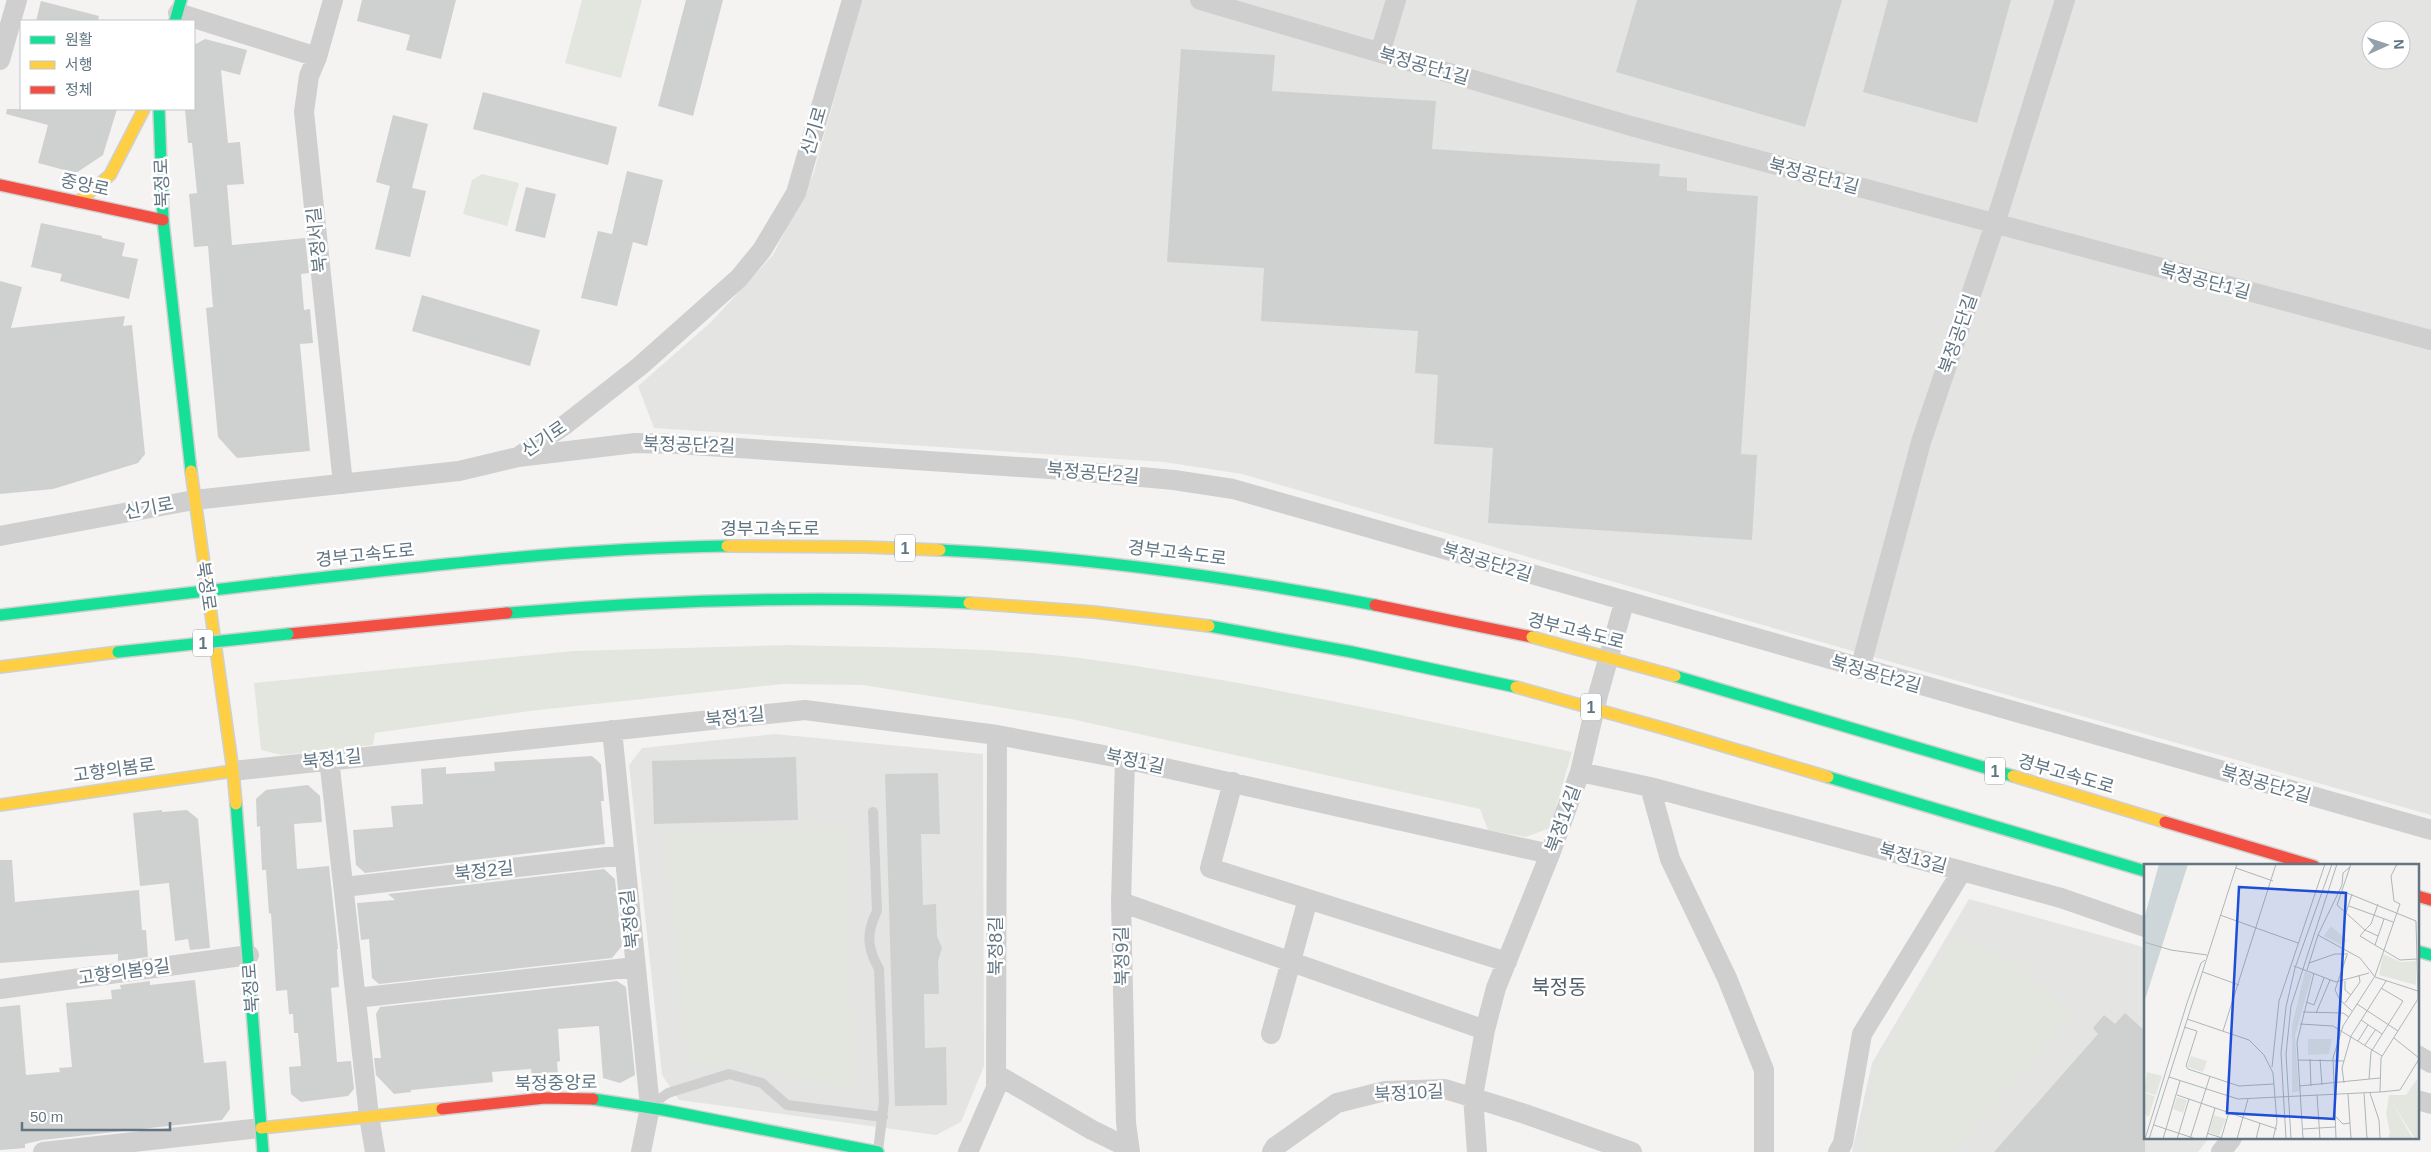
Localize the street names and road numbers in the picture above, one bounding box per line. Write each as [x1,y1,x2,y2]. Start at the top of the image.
street label: 북정공단1길 [1377,44,1471,88]
street label: 신기로 [798,104,830,158]
street label: 북정공단1길 [1767,154,1861,198]
street label: 북정로 [151,158,173,208]
street label: 중앙로 [59,170,111,200]
street label: 북정서길 [304,206,330,274]
street label: 북정공단1길 [2158,259,2252,303]
street label: 북정공단길 [1935,292,1981,376]
street label: 신기로 [518,417,570,461]
street label: 북정공단2길 [642,433,736,457]
street label: 북정공단2길 [1046,459,1140,487]
street label: 신기로 [123,493,175,523]
street label: 경부고속도로 [720,519,820,539]
road number: 1 [895,534,915,562]
street label: 경부고속도로 [1126,537,1228,569]
street label: 북정공단2길 [1440,539,1534,585]
street label: 경부고속도로 [315,540,415,570]
street label: 북정로 [193,560,219,612]
street label: 경부고속도로 [1525,609,1627,653]
road number: 1 [193,630,213,656]
street label: 북정공단2길 [1829,652,1923,696]
road number: 1 [1581,694,1601,720]
street label: 북정1길 [704,704,766,730]
street label: 북정1길 [1104,745,1166,777]
street label: 북정1길 [301,746,363,772]
street label: 경부고속도로 [2015,751,2117,797]
street label: 고향의봄로 [72,754,156,786]
road number: 1 [1985,758,2005,784]
street label: 북정공단2길 [2219,762,2313,806]
street label: 북정14길 [1542,783,1584,855]
street label: 북정13길 [1877,839,1949,877]
street label: 북정2길 [453,858,515,884]
street label: 북정6길 [617,888,643,950]
street label: 북정8길 [986,916,1006,976]
street label: 북정9길 [1111,926,1133,986]
street label: 고향의봄9길 [77,956,171,988]
street label: 북정로 [239,963,263,1013]
street label: 북정중앙로 [514,1072,598,1094]
street label: 북정10길 [1374,1081,1444,1105]

